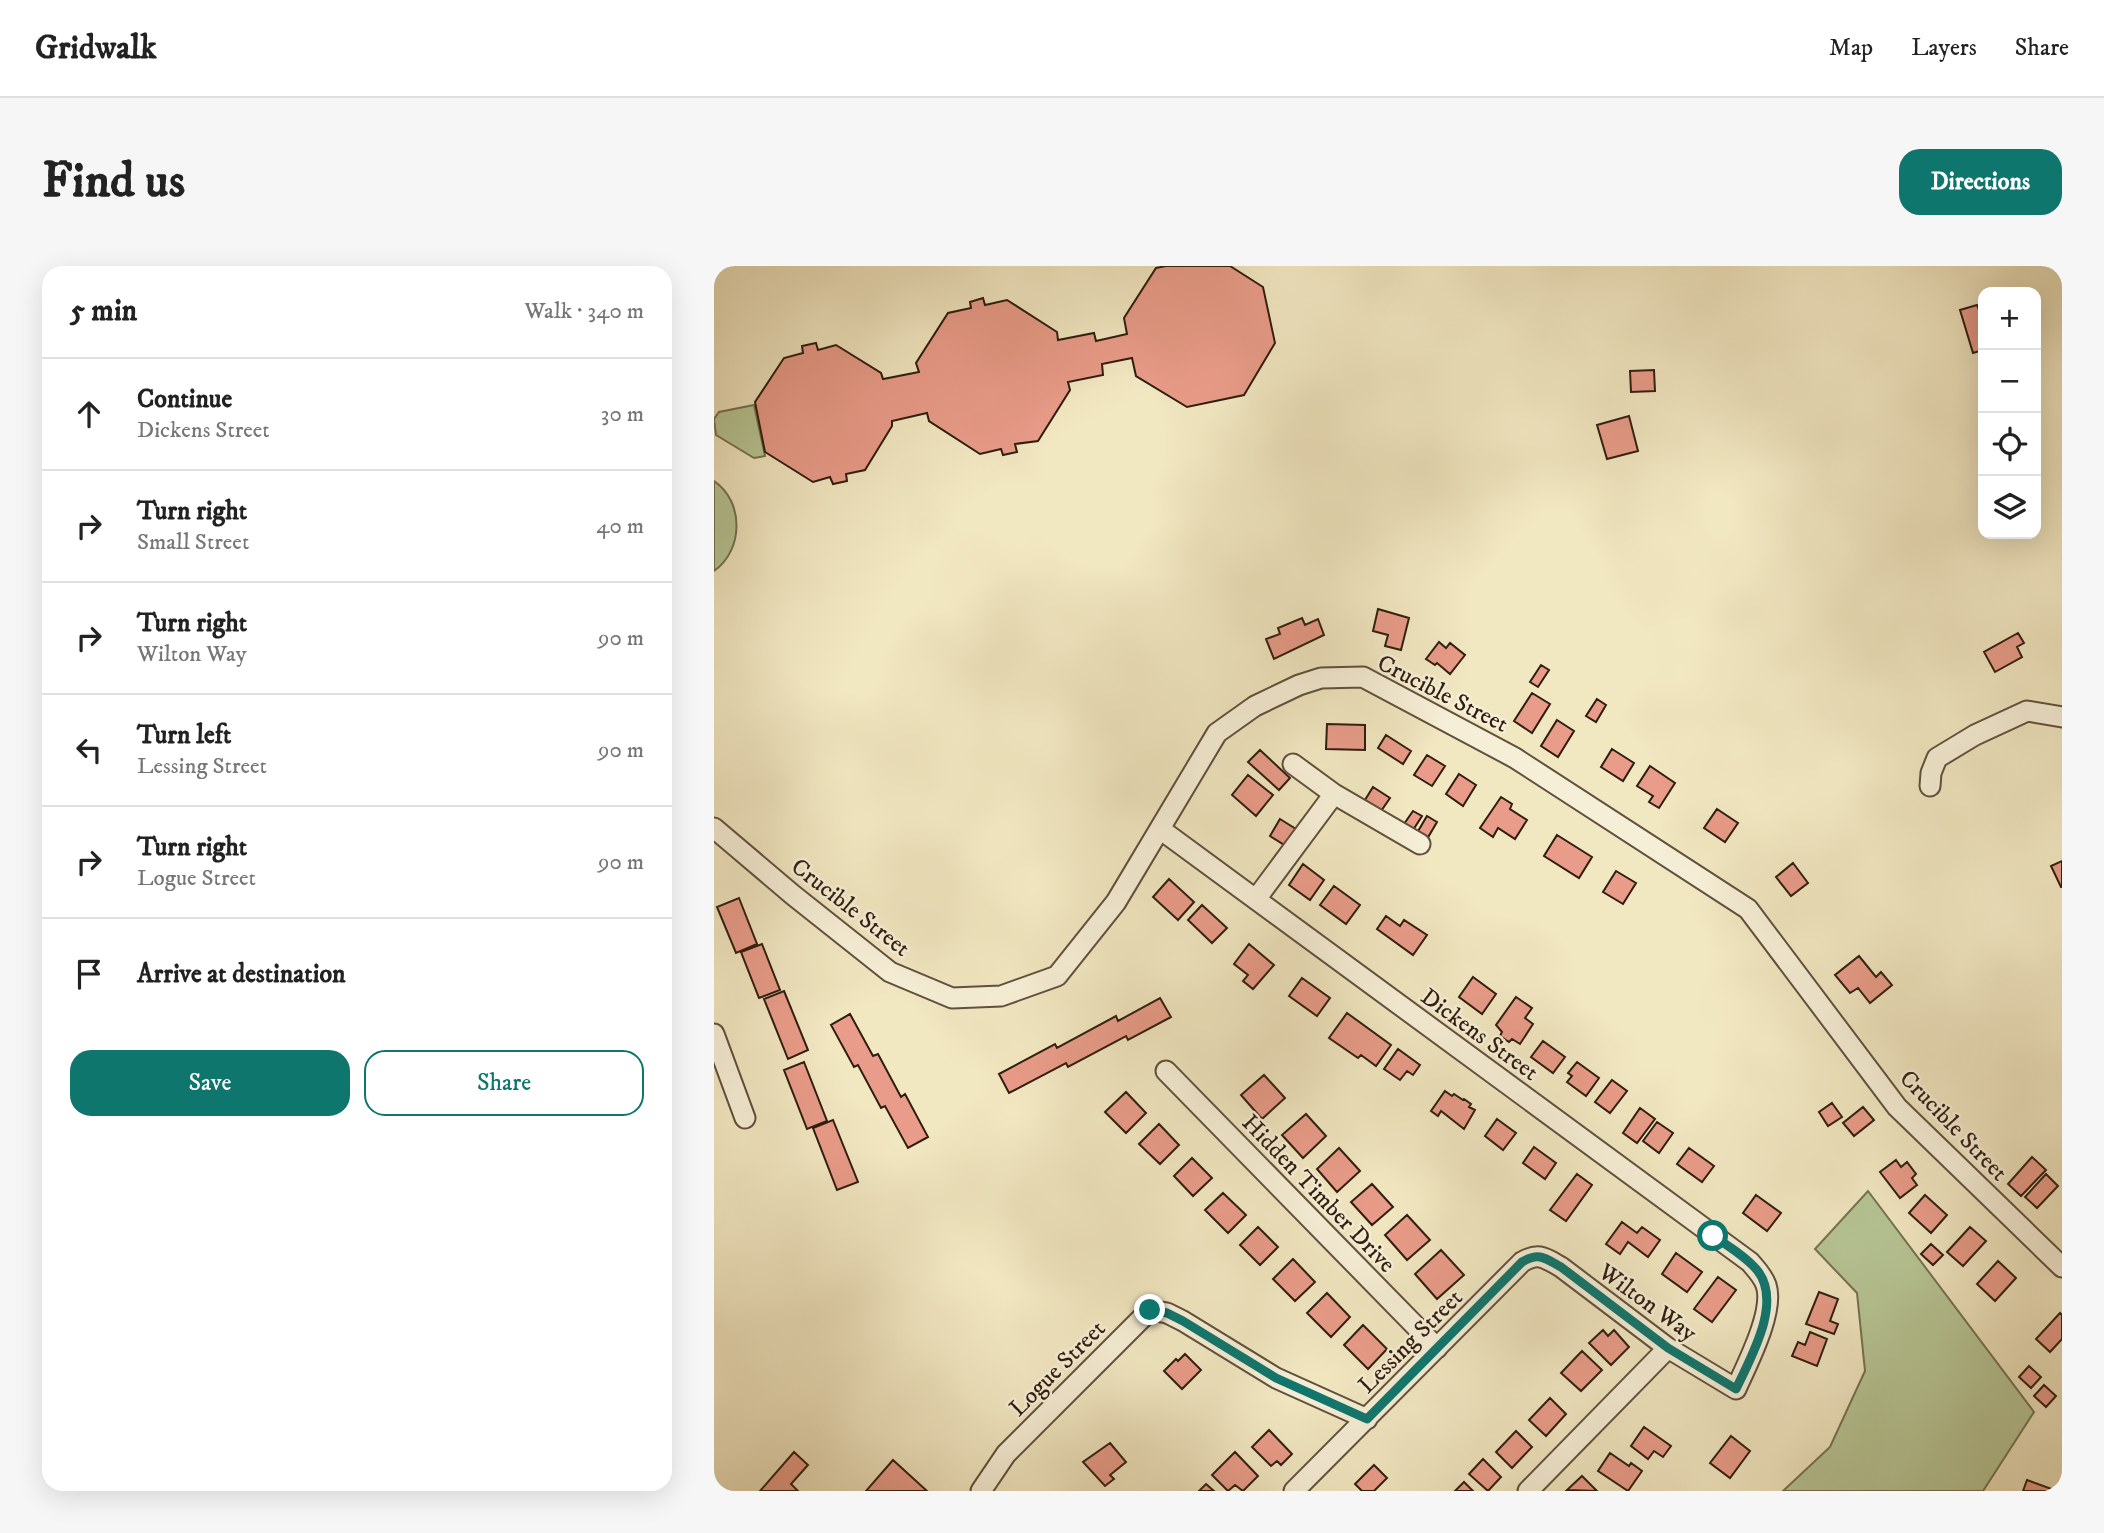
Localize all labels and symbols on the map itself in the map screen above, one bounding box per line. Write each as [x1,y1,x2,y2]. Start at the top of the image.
street label: Crucible Street [1372,648,1513,740]
street label: Crucible Street [785,852,916,964]
street label: Dickens Street [1415,982,1544,1088]
street label: Crucible Street [1893,1064,2014,1188]
street label: Hidden Timber Drive [1235,1108,1402,1279]
route start [1697,1220,1728,1251]
street label: Wilton Way [1592,1256,1703,1349]
street label: Lessing Street [1352,1283,1469,1400]
route end [1134,1294,1165,1325]
street label: Logue Street [1003,1314,1112,1423]

